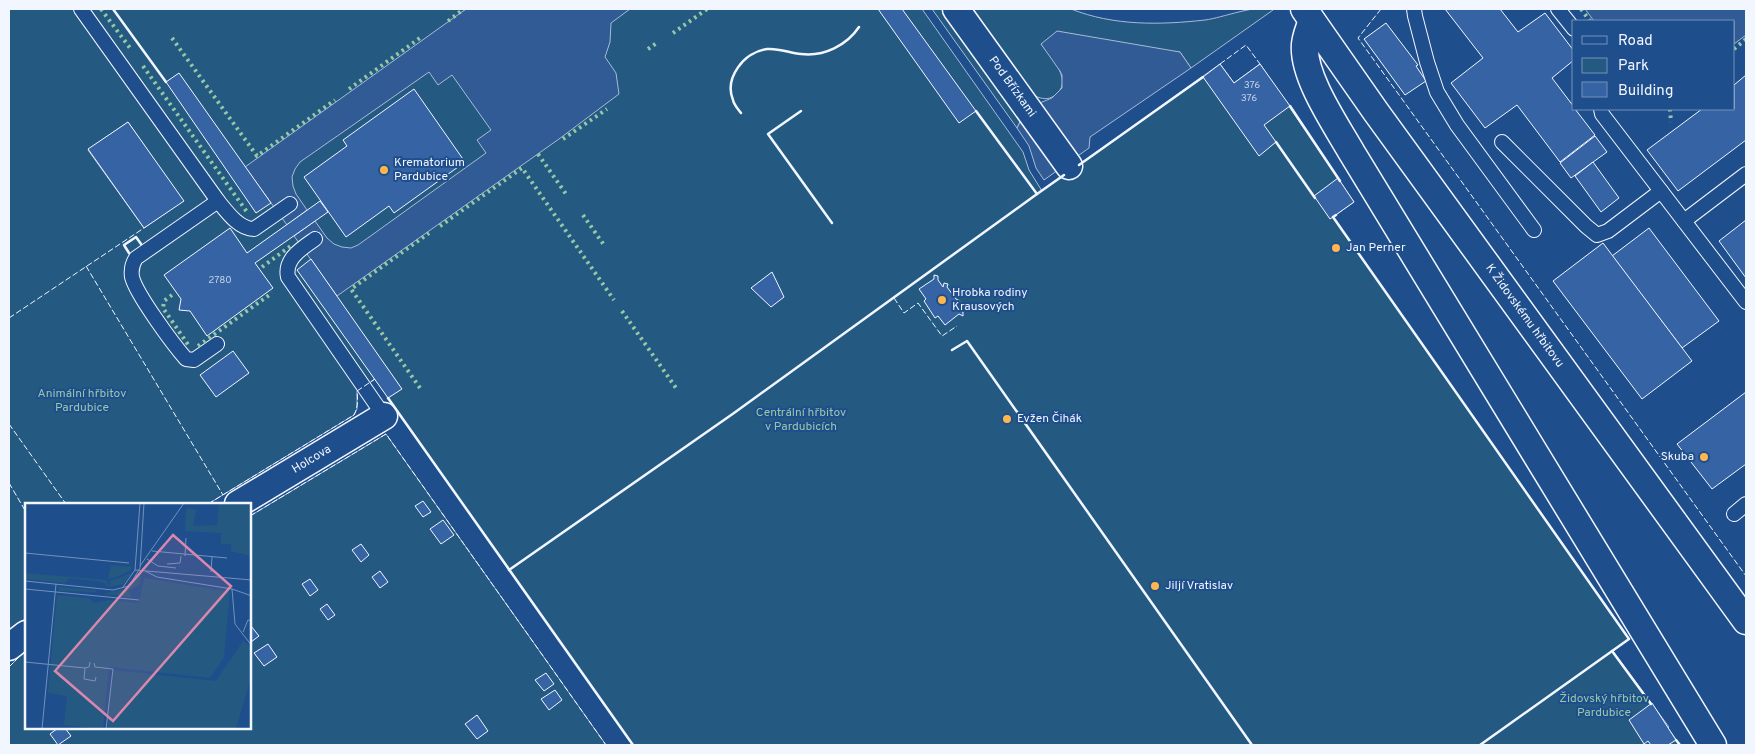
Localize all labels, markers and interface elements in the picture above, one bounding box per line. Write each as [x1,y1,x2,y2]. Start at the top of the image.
legend [1572,20,1735,110]
text: Road [1618,32,1653,51]
street label: Pod Břízkami [985,53,1039,121]
text: Park [1618,57,1649,76]
house number: 376 [1244,79,1260,92]
text: Building [1618,82,1673,101]
house number: 376 [1241,92,1257,105]
place label: Krematorium Pardubice [394,155,465,185]
marker: Krematorium Pardubice [378,164,390,176]
place label: Jan Perner [1346,240,1406,256]
marker: Jan Perner [1330,242,1342,254]
street label: K Židovskému hřbitovu [1481,261,1567,371]
house number: 2780 [208,274,232,287]
place label: Hrobka rodiny Krausových [952,285,1028,315]
marker: Hrobka rodiny Krausových [936,294,948,306]
park label: Animální hřbitov Pardubice [38,386,126,416]
park label: Centrální hřbitov v Pardubicích [756,405,846,435]
place label: Evžen Čihák [1017,411,1082,427]
marker: Evžen Čihák [1001,413,1013,425]
street label: Holcova [289,442,334,478]
place label: Skuba [1661,449,1694,465]
marker: Skuba [1698,451,1710,463]
inset map [25,503,251,729]
place label: Jiljí Vratislav [1165,578,1233,594]
marker: Jiljí Vratislav [1149,580,1161,592]
park label: Židovský hřbitov Pardubice [1559,691,1649,721]

